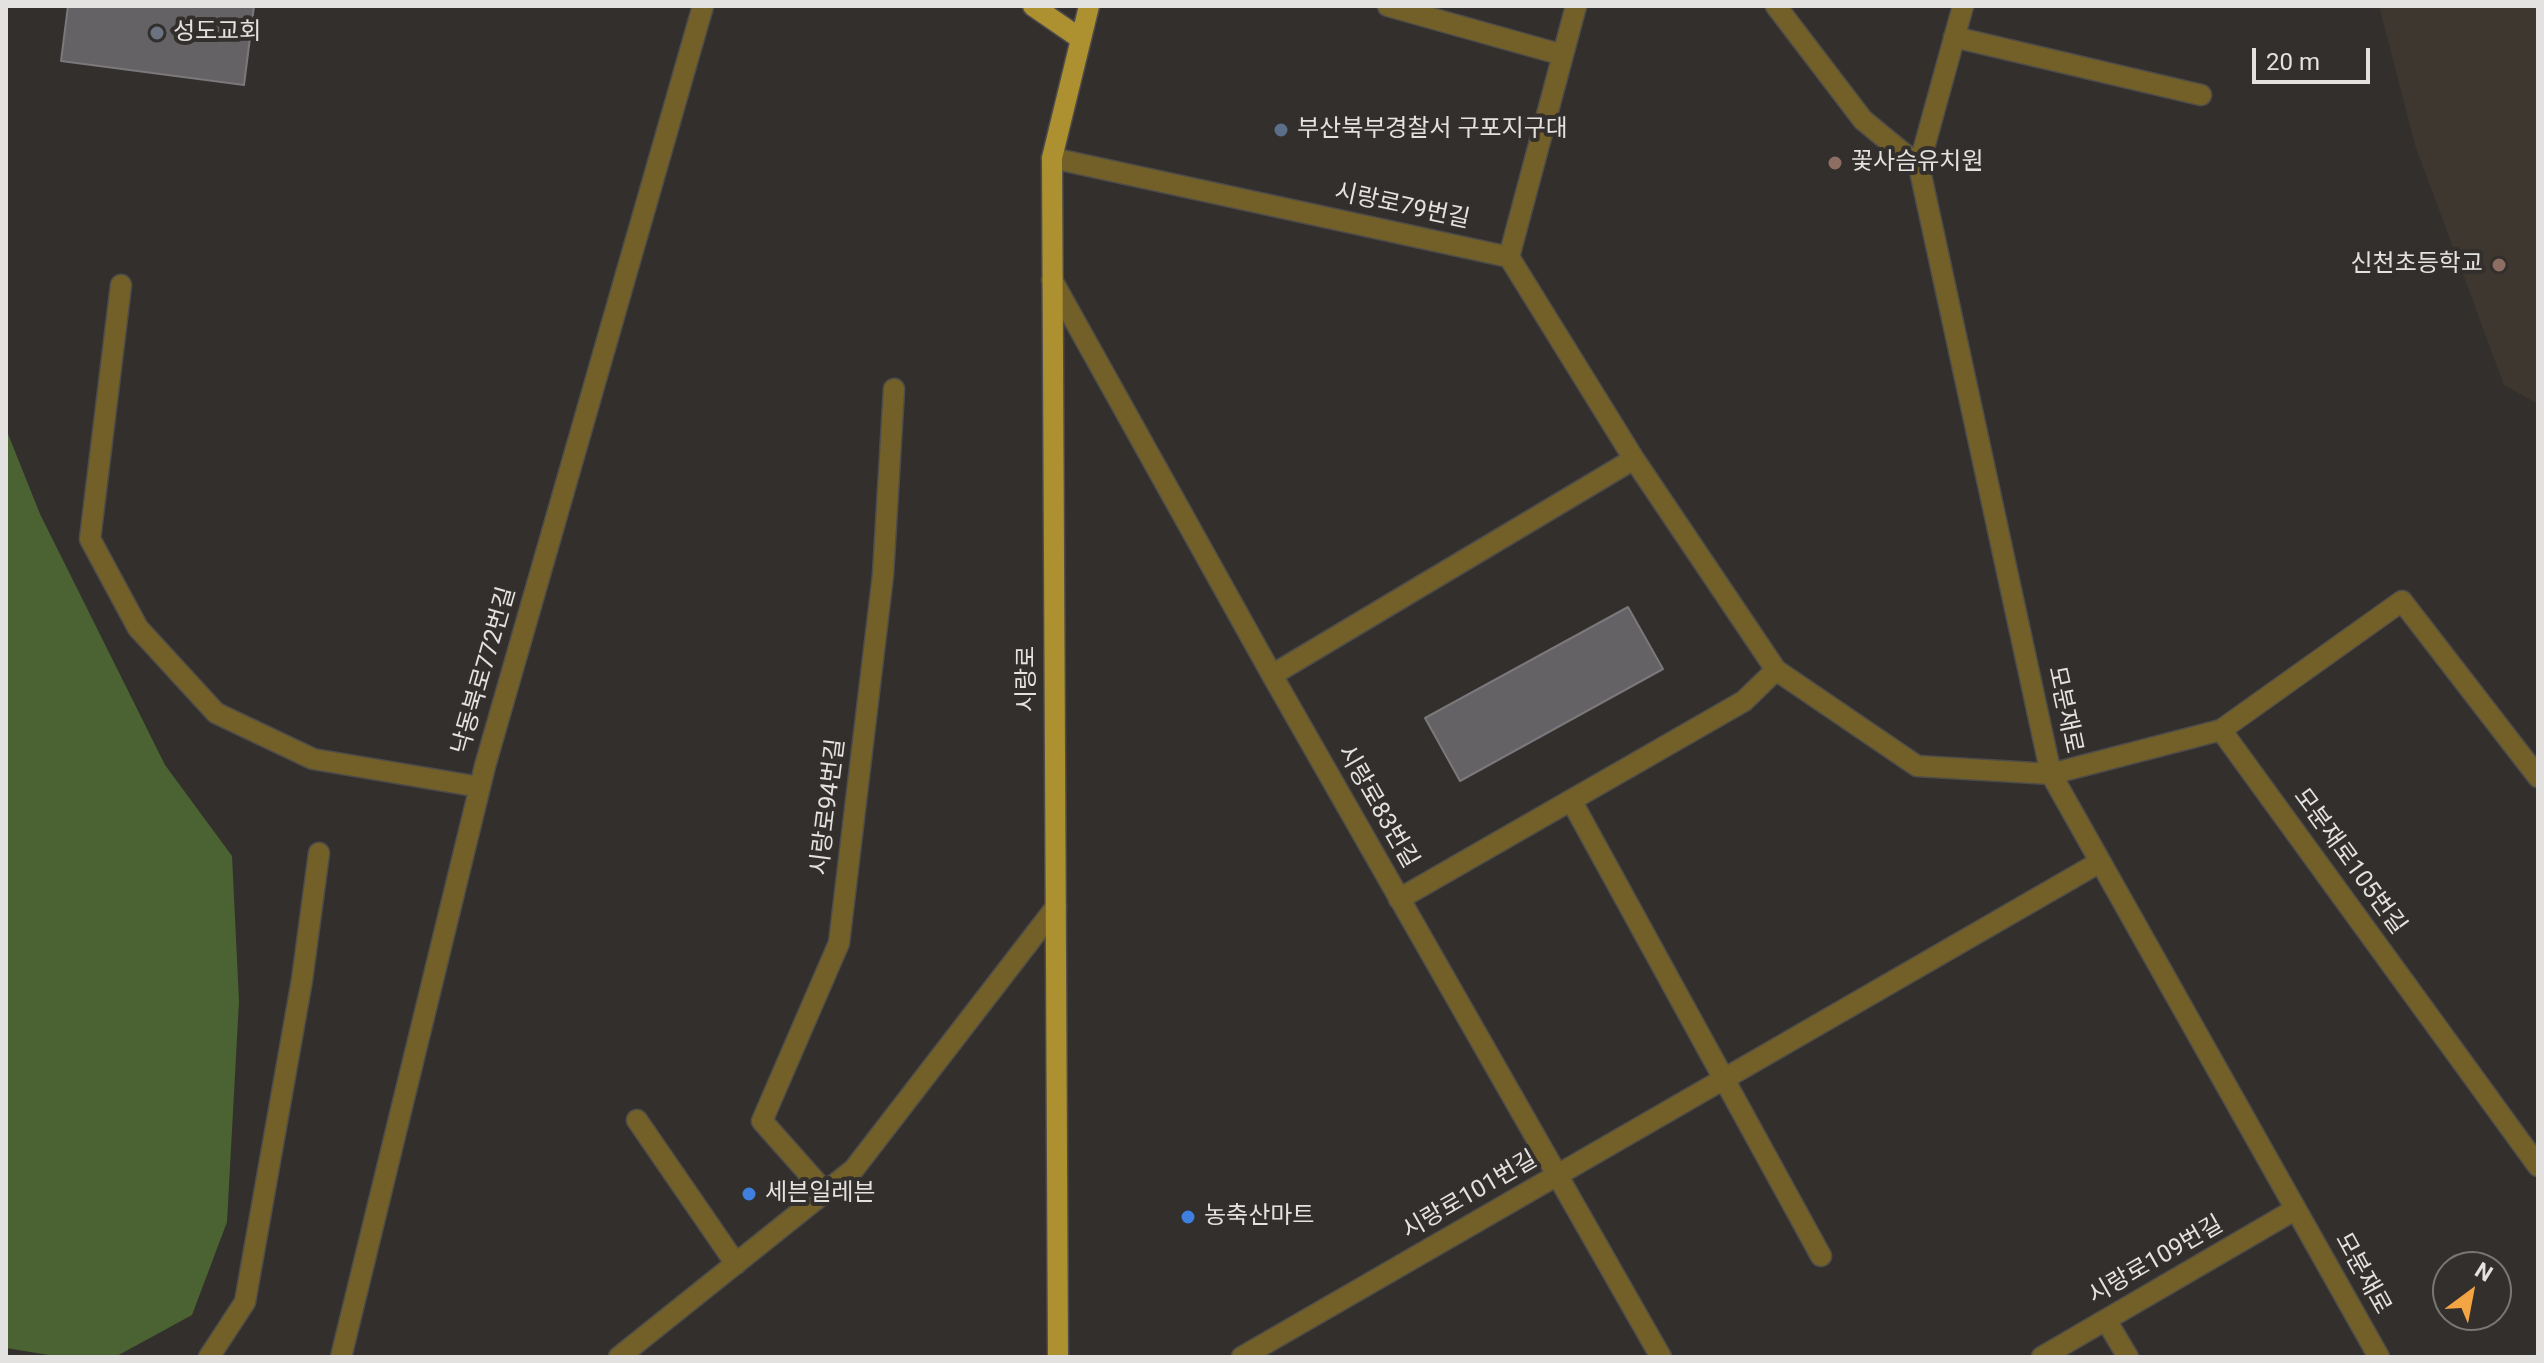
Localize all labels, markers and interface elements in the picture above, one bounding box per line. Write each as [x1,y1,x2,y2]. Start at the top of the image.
place label: 성도교회 [173,19,261,47]
marker: 성도교회 [148,24,166,42]
scale bar [2256,32,2374,82]
text: 20 m [2266,48,2320,76]
place label: 부산북부경찰서 구포지구대 [1297,116,1568,144]
marker: 부산북부경찰서 구포지구대 [1272,121,1290,139]
place label: 꽃사슴유치원 [1851,149,1983,177]
marker: 꽃사슴유치원 [1826,154,1844,172]
street label: 시랑로79번길 [1332,179,1472,235]
place label: 신천초등학교 [2351,251,2483,279]
marker: 신천초등학교 [2490,256,2508,274]
street label: 낙동북로772번길 [447,584,523,758]
street label: 시랑로 [1014,646,1042,712]
street label: 모분재로 [2041,664,2087,756]
street label: 시랑로94번길 [806,737,852,877]
street label: 시랑로83번길 [1330,740,1424,874]
street label: 모분재로105번길 [2287,784,2411,940]
street label: 시랑로101번길 [1397,1146,1543,1246]
place label: 세븐일레븐 [765,1180,875,1208]
marker: 세븐일레븐 [740,1185,758,1203]
place label: 농축산마트 [1204,1203,1314,1231]
marker: 농축산마트 [1179,1208,1197,1226]
street label: 시랑로109번길 [2083,1211,2229,1311]
street label: 모분재로 [2328,1228,2396,1320]
north arrow [2432,1251,2512,1331]
text: N [2471,1257,2497,1287]

